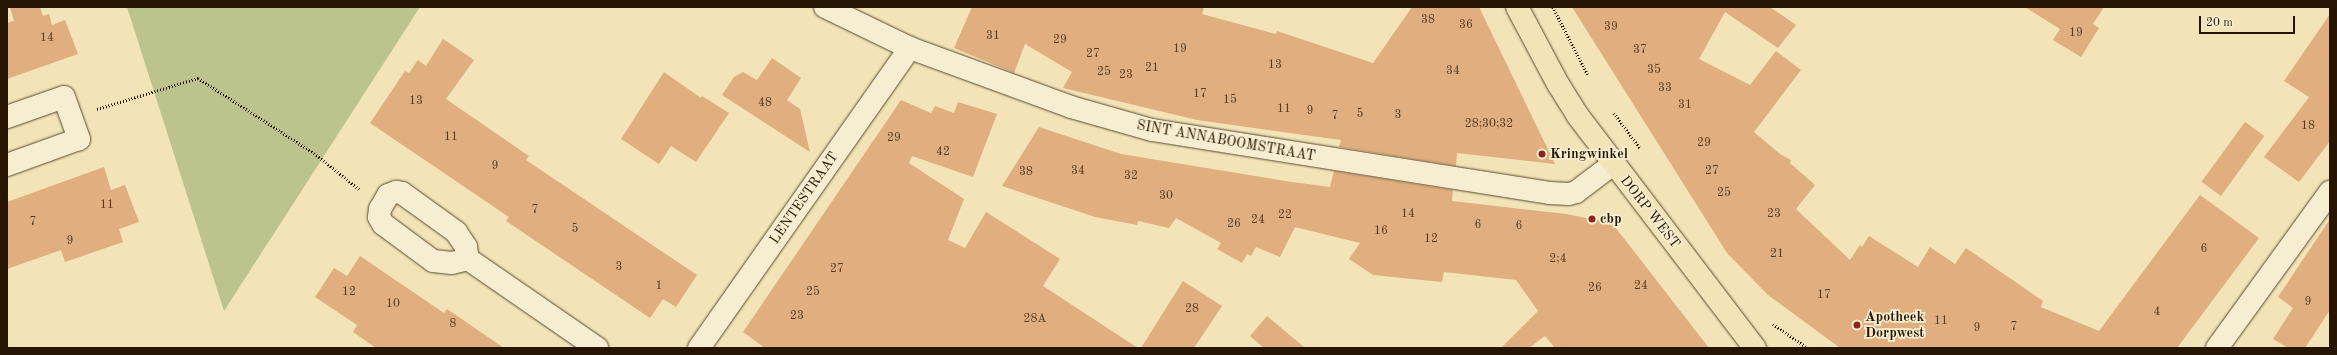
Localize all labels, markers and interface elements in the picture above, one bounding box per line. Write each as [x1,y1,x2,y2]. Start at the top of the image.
scale bar [2201,8,2297,34]
house number: 38 [1421,14,1435,28]
text: 20 m [2206,17,2233,29]
house number: 36 [1459,19,1473,33]
house number: 39 [1604,21,1618,35]
house number: 19 [2069,27,2083,41]
house number: 31 [986,30,1000,44]
house number: 14 [40,32,54,46]
house number: 29 [1053,34,1067,48]
house number: 19 [1173,43,1187,57]
house number: 37 [1633,44,1647,58]
house number: 27 [1086,48,1100,62]
house number: 13 [1268,59,1282,73]
house number: 21 [1145,62,1159,76]
house number: 35 [1647,64,1661,78]
house number: 34 [1446,65,1460,79]
house number: 25 [1097,66,1111,80]
house number: 23 [1119,69,1133,83]
house number: 33 [1658,82,1672,96]
house number: 17 [1193,88,1207,102]
house number: 15 [1223,94,1237,108]
house number: 13 [409,95,423,109]
house number: 48 [758,97,772,111]
house number: 31 [1678,99,1692,113]
house number: 11 [1277,103,1291,117]
house number: 9 [1307,105,1313,119]
house number: 5 [1357,108,1363,122]
house number: 3 [1395,109,1401,123]
house number: 7 [1332,110,1338,124]
street label: SINT ANNABOOMSTRAAT [1135,117,1317,165]
house number: 28;30;32 [1465,118,1513,132]
house number: 18 [2301,120,2315,134]
house number: 11 [444,131,458,145]
house number: 29 [887,132,901,146]
house number: 29 [1697,137,1711,151]
house number: 42 [936,146,950,160]
place label: Kringwinkel [1550,146,1628,162]
street label: LENTESTRAAT [766,149,842,247]
marker: Kringwinkel [1537,149,1547,159]
house number: 9 [492,160,498,174]
house number: 34 [1071,165,1085,179]
house number: 27 [1705,165,1719,179]
house number: 38 [1019,166,1033,180]
house number: 32 [1124,170,1138,184]
street label: DORP WEST [1616,172,1684,252]
house number: 25 [1717,187,1731,201]
house number: 30 [1159,190,1173,204]
house number: 11 [100,199,114,213]
house number: 7 [532,204,538,218]
house number: 14 [1401,208,1415,222]
house number: 23 [1767,208,1781,222]
house number: 22 [1278,209,1292,223]
place label: cbp [1600,211,1622,227]
house number: 24 [1251,214,1265,228]
marker: cbp [1587,214,1597,224]
house number: 7 [30,216,36,230]
house number: 26 [1227,218,1241,232]
house number: 6 [1475,219,1481,233]
house number: 6 [1516,220,1522,234]
house number: 5 [572,223,578,237]
house number: 16 [1374,225,1388,239]
house number: 12 [1424,233,1438,247]
house number: 9 [67,235,73,249]
house number: 6 [2201,243,2207,257]
house number: 21 [1770,248,1784,262]
house number: 2;4 [1549,253,1567,267]
house number: 3 [616,261,622,275]
house number: 27 [830,263,844,277]
house number: 1 [656,280,662,294]
house number: 24 [1634,280,1648,294]
house number: 26 [1588,282,1602,296]
house number: 12 [342,286,356,300]
house number: 25 [806,286,820,300]
house number: 17 [1817,289,1831,303]
house number: 9 [2305,296,2311,310]
house number: 10 [386,298,400,312]
house number: 28 [1185,303,1199,317]
house number: 4 [2154,306,2160,320]
place label: Apotheek Dorpwest [1865,309,1924,342]
house number: 23 [790,310,804,324]
house number: 28A [1023,313,1047,327]
house number: 11 [1934,315,1948,329]
house number: 8 [450,318,456,332]
marker: Apotheek Dorpwest [1852,320,1862,330]
house number: 7 [2011,321,2017,335]
house number: 9 [1974,322,1980,336]

